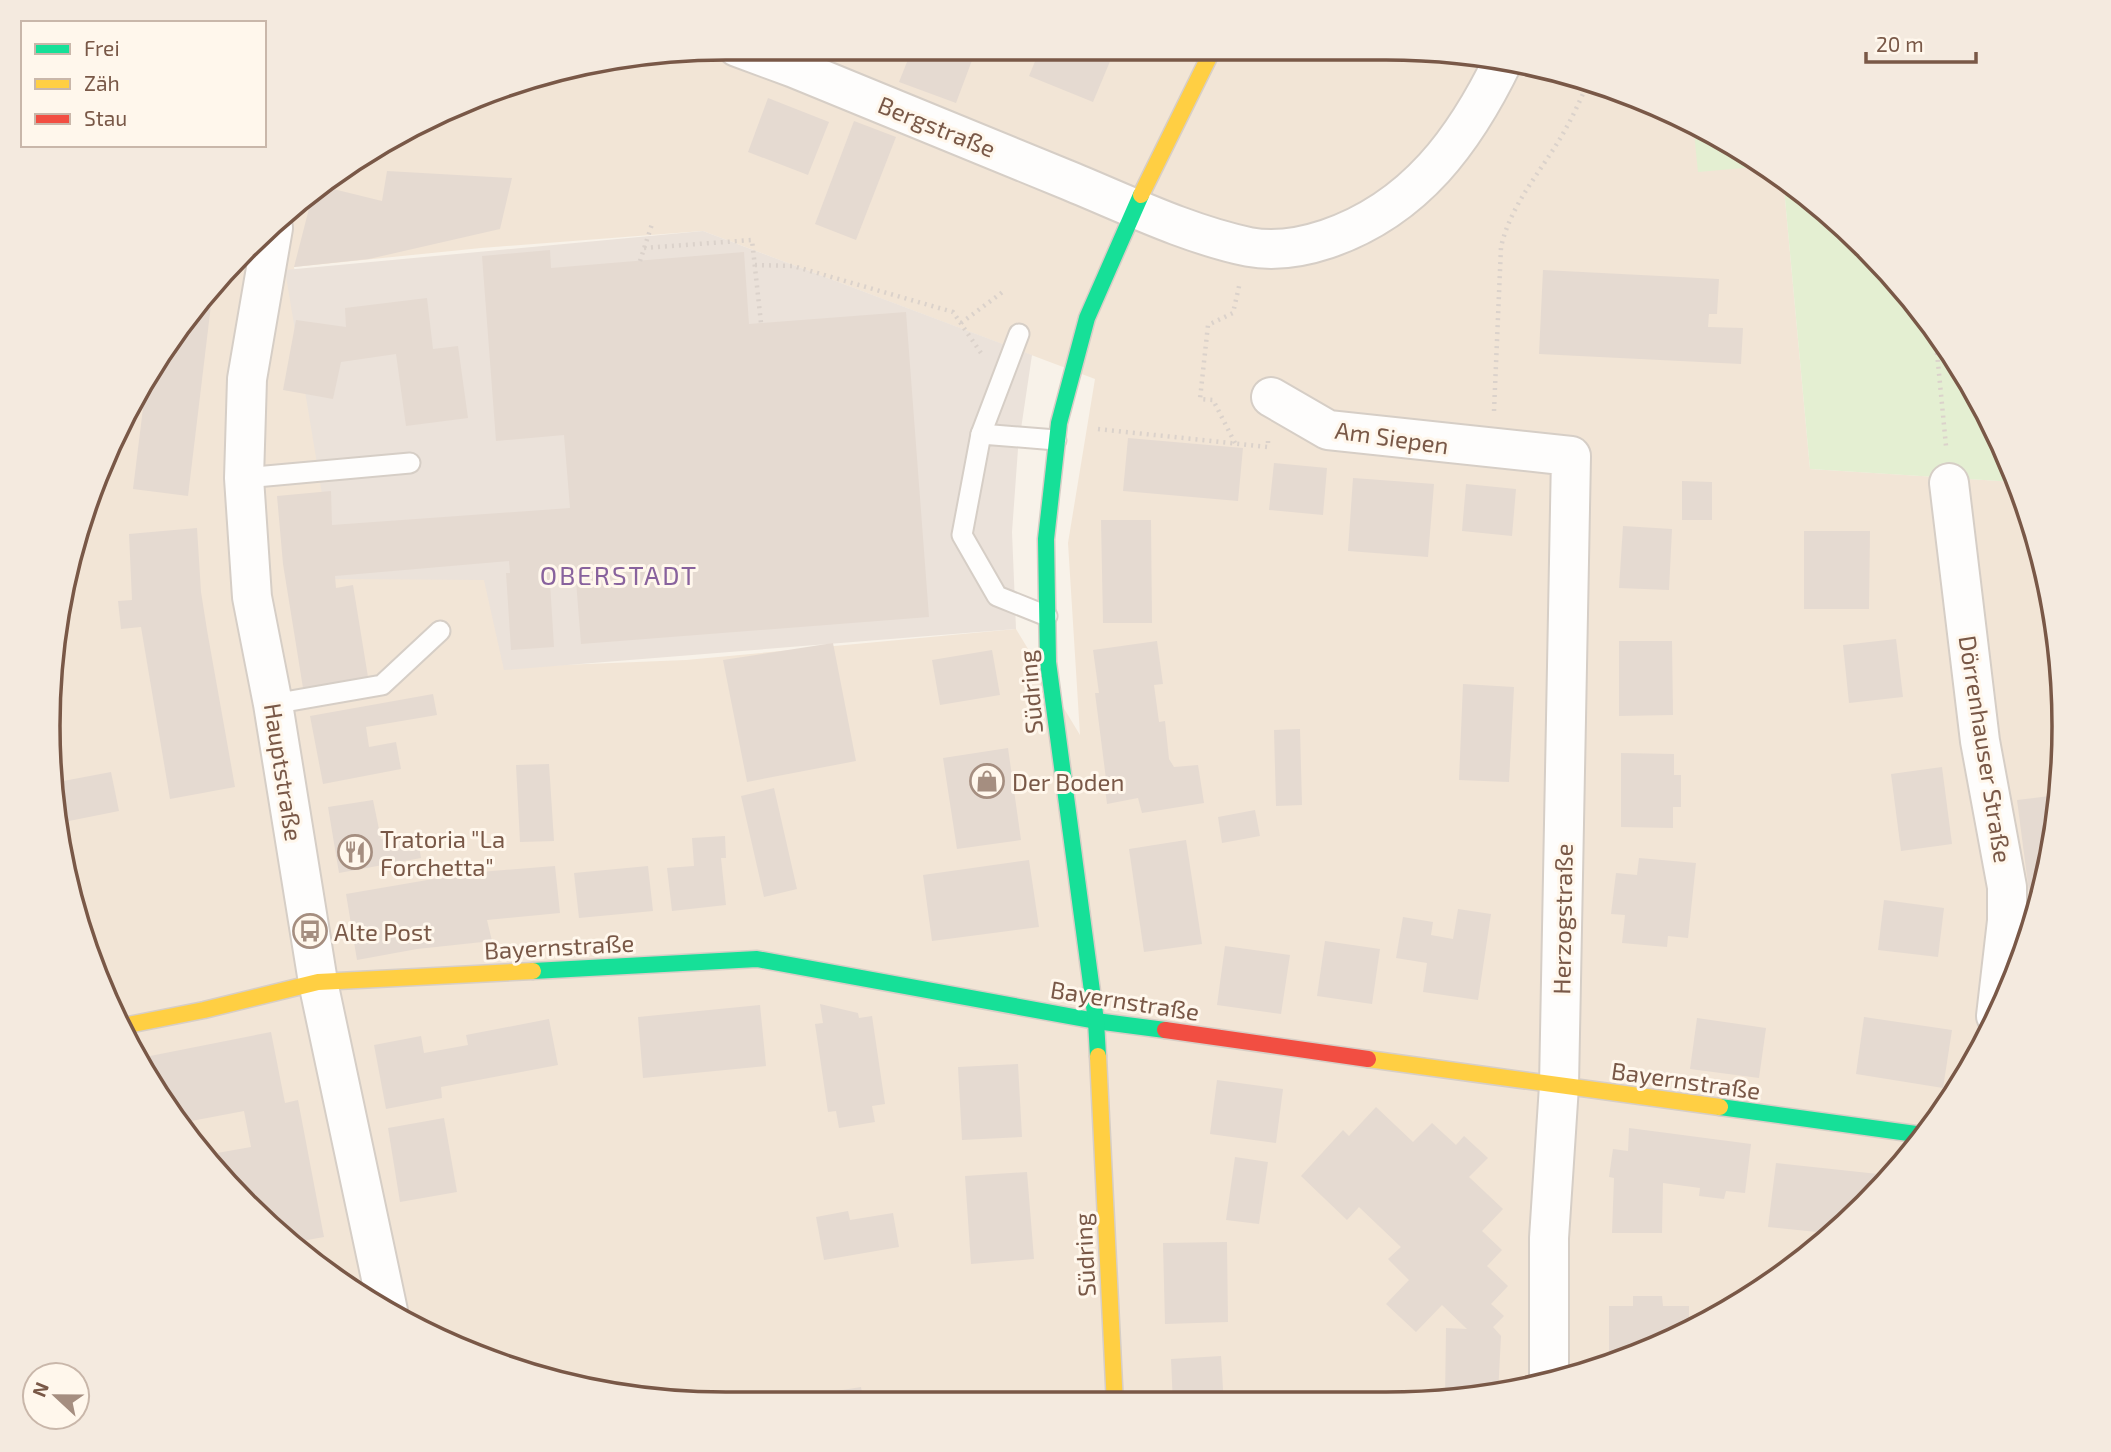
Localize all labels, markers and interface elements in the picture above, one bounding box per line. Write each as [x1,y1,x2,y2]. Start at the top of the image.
legend [21,21,266,147]
scale bar [1866,21,1976,65]
text: 20 m [1876,31,1924,56]
text: Frei [84,35,120,60]
text: Zäh [84,70,120,95]
street label: Bergstraße [874,89,1000,163]
text: Stau [84,105,127,130]
street label: Am Siepen [1333,415,1451,459]
district label: OBERSTADT [540,559,698,590]
street label: Dörrenhauser Straße [1954,633,2018,865]
street label: Südring [1012,649,1048,735]
street label: Hauptstraße [259,701,309,843]
shop icon: Der Boden [968,762,1006,800]
place label: Der Boden [1012,767,1124,796]
place label: Tratoria "La Forchetta" [380,824,505,881]
restaurant icon: Tratoria "La Forchetta" [336,833,374,871]
street label: Herzogstraße [1546,843,1578,995]
bus stop icon: Alte Post [291,912,329,950]
place label: Alte Post [334,917,432,946]
street label: Bayernstraße [483,928,635,964]
street label: Bayernstraße [1049,974,1201,1026]
street label: Bayernstraße [1610,1055,1762,1105]
street label: Südring [1067,1212,1101,1298]
north arrow [21,1361,91,1431]
text: N [27,1379,53,1400]

